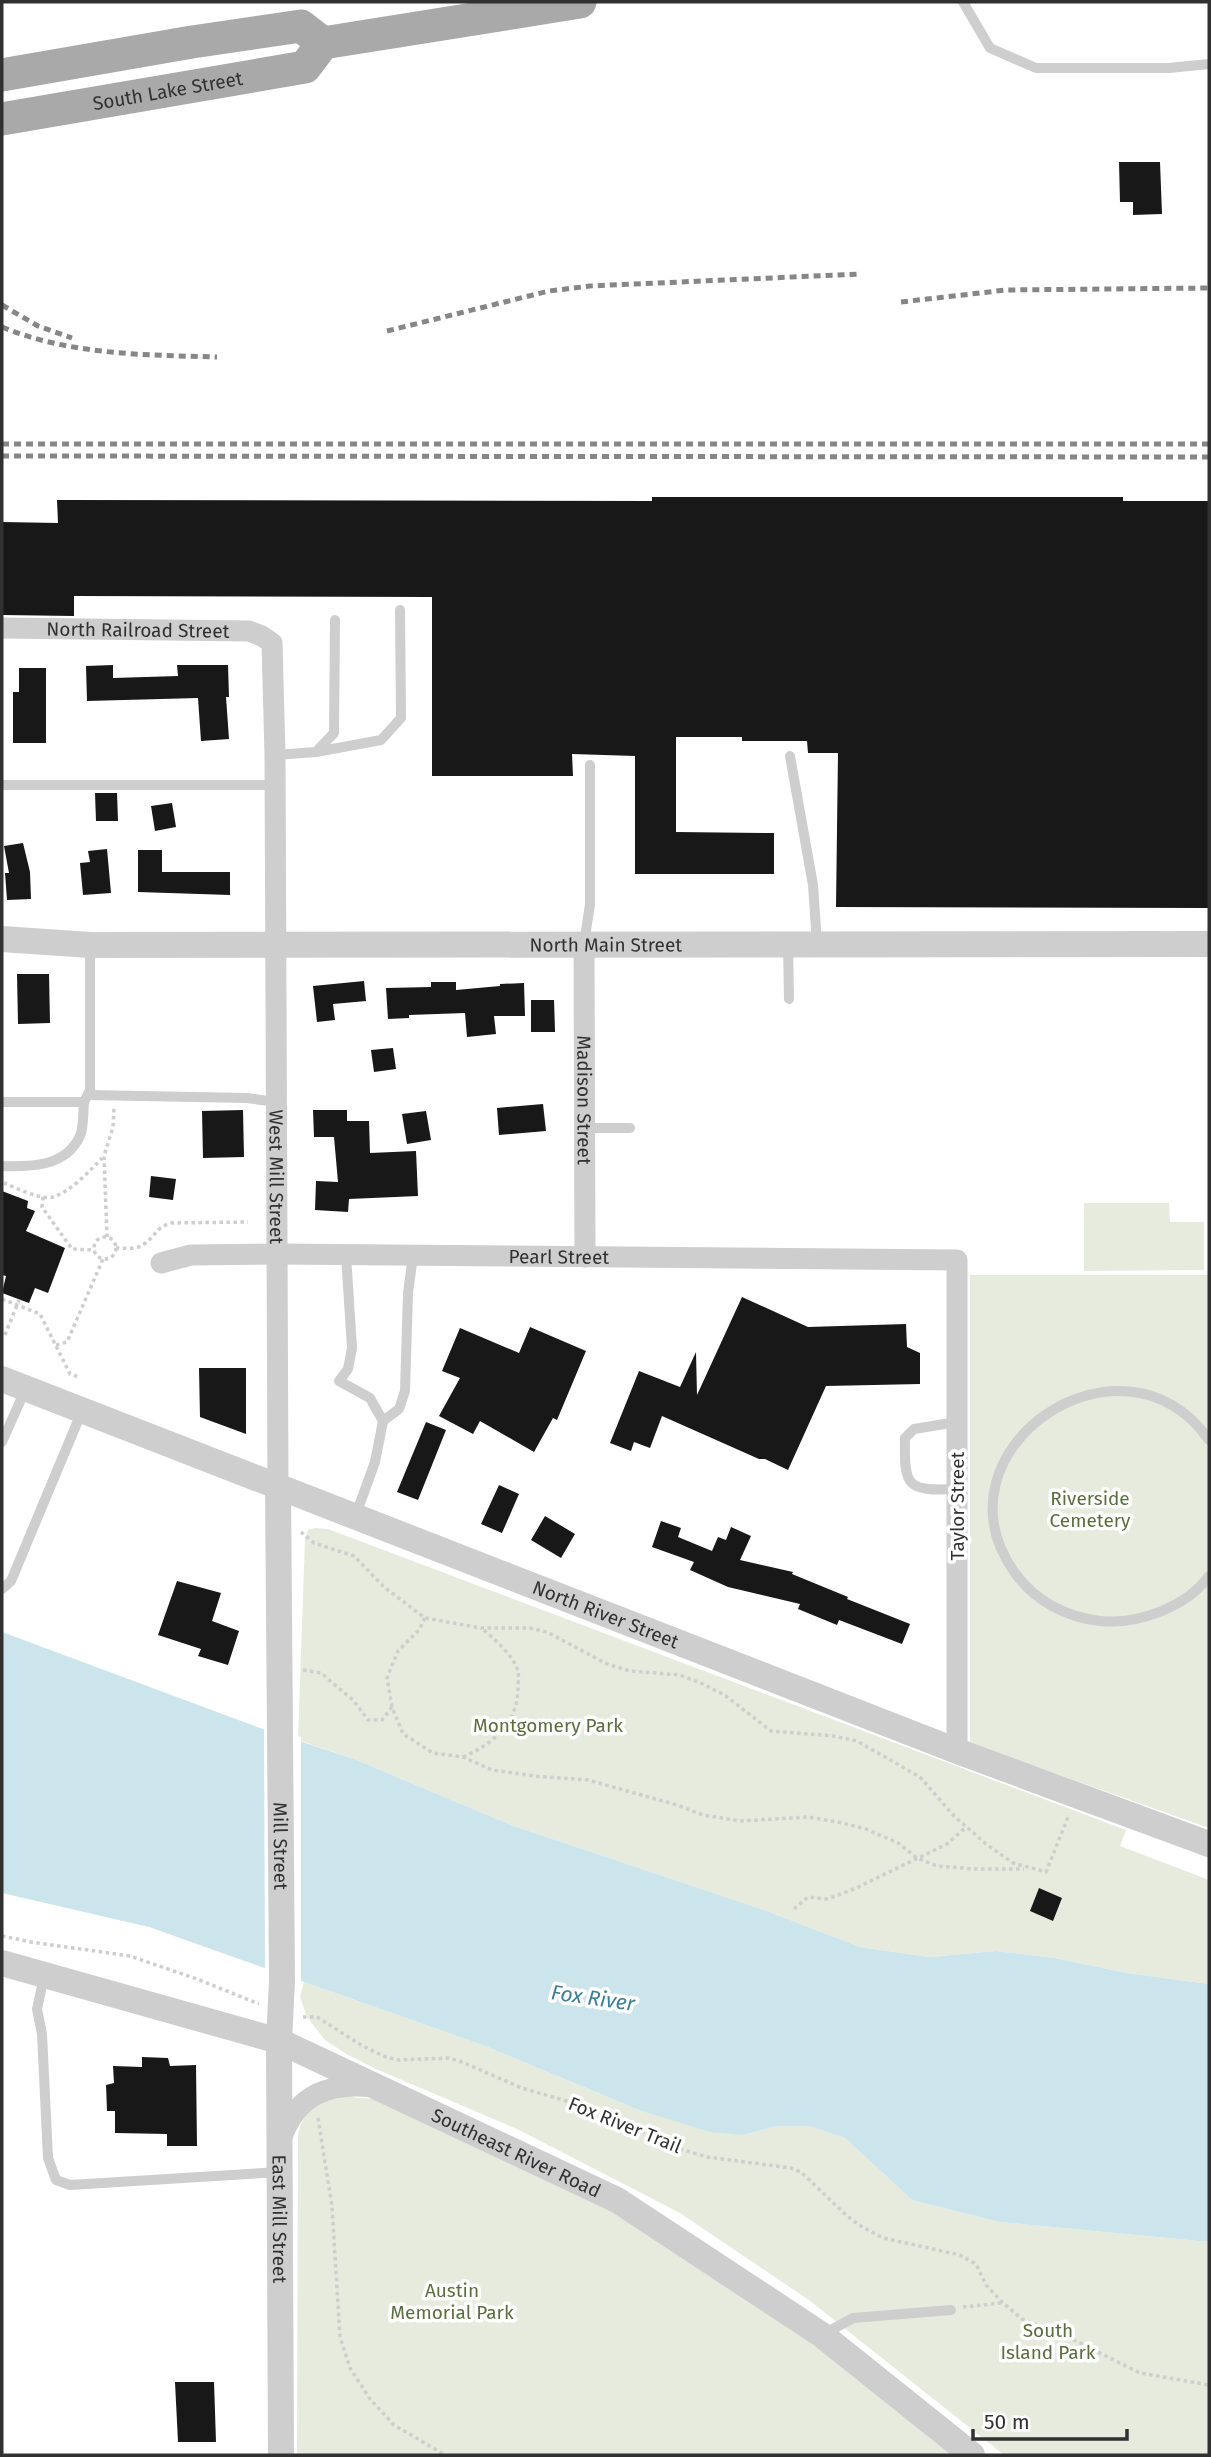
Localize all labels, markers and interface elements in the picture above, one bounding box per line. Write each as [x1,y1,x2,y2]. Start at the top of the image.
street label: South Lake Street [91,66,244,115]
street label: North Railroad Street [46,617,230,642]
street label: North Main Street [529,933,682,956]
street label: Madison Street [573,1035,596,1165]
street label: West Mill Street [265,1109,289,1244]
street label: Pearl Street [509,1245,609,1268]
street label: Taylor Street [946,1451,969,1560]
park label: Riverside Cemetery [1050,1487,1131,1532]
street label: North River Street [529,1575,682,1653]
park label: Montgomery Park [473,1714,623,1737]
street label: Mill Street [269,1802,293,1890]
water label: Fox River [549,1979,638,2017]
street label: Fox River Trail [565,2092,685,2158]
street label: Southeast River Road [428,2103,605,2202]
street label: East Mill Street [268,2154,292,2284]
park label: Austin Memorial Park [390,2279,514,2324]
park label: South Island Park [1000,2319,1096,2364]
scale bar [973,2398,1127,2442]
text: 50 m [984,2409,1030,2435]

